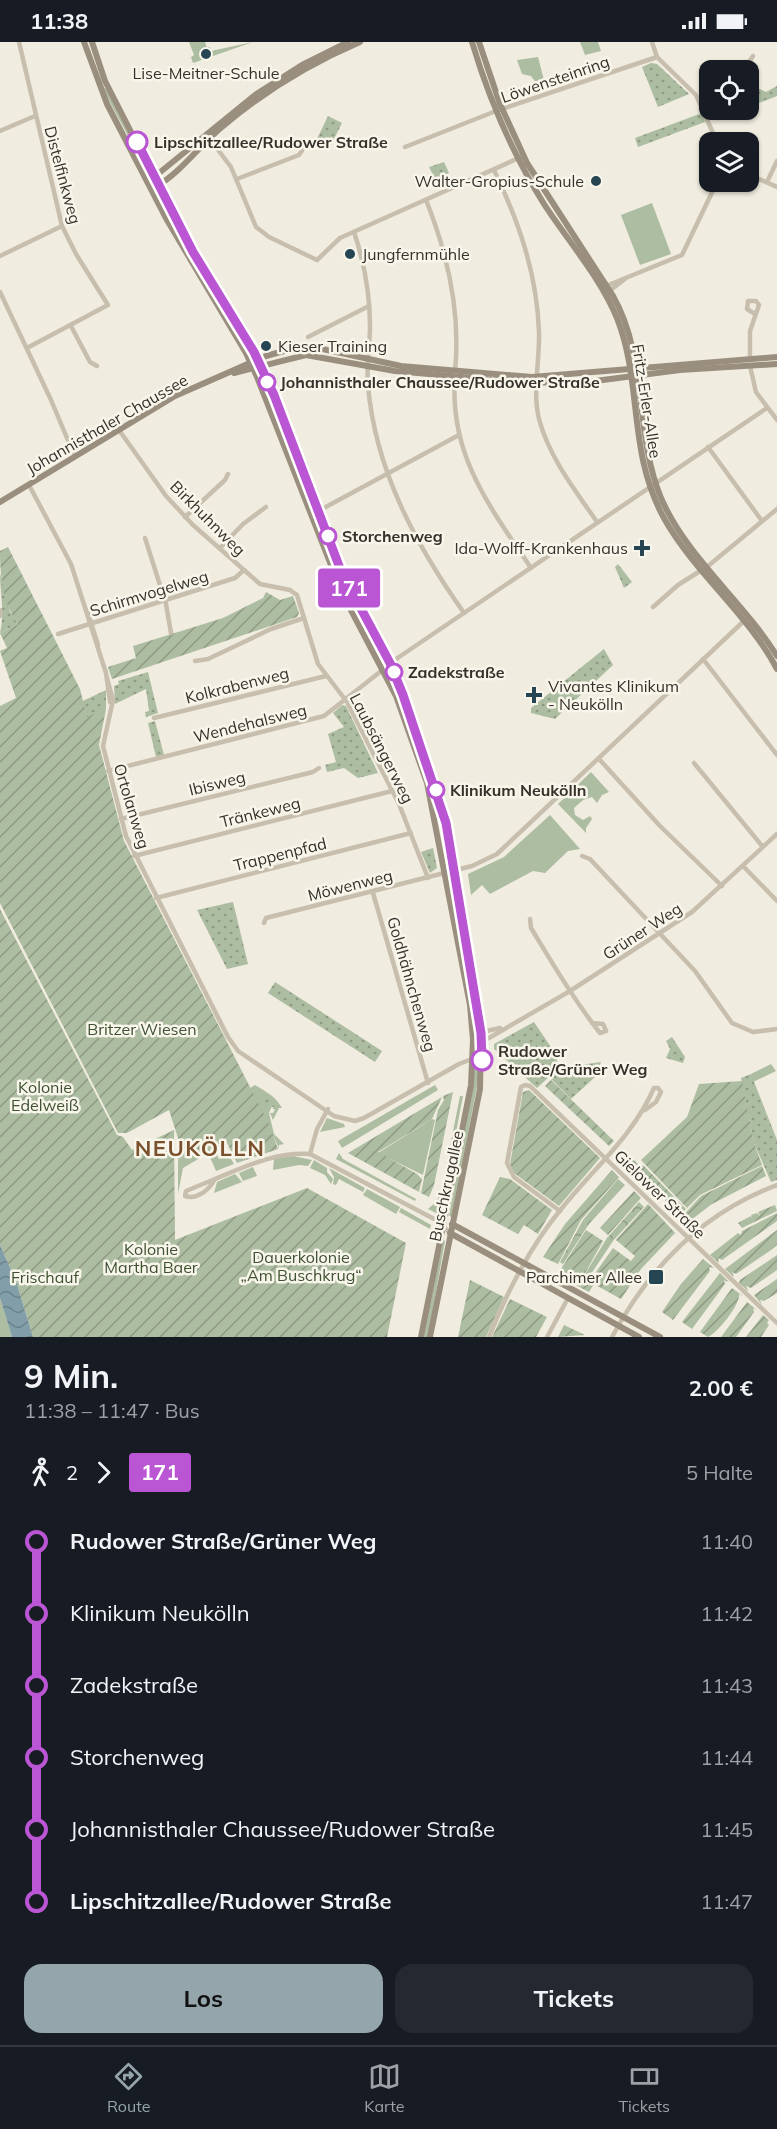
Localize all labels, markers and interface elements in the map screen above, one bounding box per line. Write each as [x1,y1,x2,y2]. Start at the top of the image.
text: 11:38 [30,7,88,35]
marker: Lise-Meitner-Schule [199,47,213,61]
street label: Löwensteinring [498,51,612,107]
map controls [699,60,759,192]
button: locate [699,60,759,120]
place label: Lise-Meitner-Schule [132,63,280,83]
street label: Distelfinkweg [40,124,86,226]
marker: Lipschitzallee/Rudower Straße [126,131,148,153]
place label: Lipschitzallee/Rudower Straße [154,132,388,152]
button: layers [699,132,759,192]
place label: Walter-Gropius-Schule [415,171,584,191]
marker: Walter-Gropius-Schule [589,174,603,188]
place label: Jungfernmühle [362,244,470,264]
marker: Jungfernmühle [343,247,357,261]
place label: Kieser Training [278,336,387,356]
marker: Kieser Training [259,339,273,353]
street label: Fritz-Erler-Allee [628,343,666,459]
street label: Johannisthaler Chaussee [23,370,191,478]
place label: Johannisthaler Chaussee/Rudower Straße [280,372,600,392]
marker: Johannisthaler Chaussee/Rudower Straße [258,373,276,391]
street label: Birkhuhnweg [166,476,250,560]
place label: Storchenweg [342,526,443,546]
marker: Storchenweg [319,527,337,545]
place label: Ida-Wolff-Krankenhaus [454,538,628,558]
marker: Ida-Wolff-Krankenhaus [633,539,651,557]
street label: Schirmvogelweg [87,566,211,620]
line badge: 171 [314,568,383,608]
text: 171 [330,575,368,601]
street label: Kolkrabenweg [183,662,291,708]
place label: Zadekstraße [408,662,505,682]
marker: Zadekstraße [385,663,403,681]
place label: Vivantes Klinikum - Neukölln [548,676,679,714]
marker: Vivantes Klinikum - Neukölln [525,686,543,704]
street label: Laubsängerweg [346,690,418,806]
street label: Wendehalsweg [191,699,309,747]
street label: Ortolanweg [110,761,154,851]
street label: Ibisweg [187,766,247,800]
place label: Klinikum Neukölln [450,780,587,800]
marker: Klinikum Neukölln [427,781,445,799]
street label: Tränkeweg [218,792,302,832]
street label: Trappenpfad [231,833,329,875]
street label: Möwenweg [306,865,394,905]
street label: Grüner Weg [599,898,685,964]
street label: Goldhähnchenweg [383,914,441,1054]
park label: Britzer Wiesen [87,1019,197,1039]
place label: Rudower Straße/Grüner Weg [498,1041,647,1079]
marker: Rudower Straße/Grüner Weg [471,1049,493,1071]
park label: Kolonie Edelweiß [11,1077,79,1115]
street label: Buschkrugallee [424,1129,468,1243]
district label: NEUKÖLLN [135,1134,265,1162]
street label: Gielower Straße [610,1145,710,1243]
park label: Kolonie Martha Baer [104,1239,198,1277]
park label: Dauerkolonie „Am Buschkrug“ [240,1247,362,1285]
park label: Frischauf [11,1267,80,1287]
place label: Parchimer Allee [526,1267,642,1287]
marker: Parchimer Allee [647,1268,665,1286]
text: 9 Min. [24,1355,118,1396]
text: 2.00 € [689,1374,753,1402]
text: 11:38 – 11:47 · Bus [24,1398,200,1423]
icon: walk [24,1456,57,1489]
icon: forward [87,1456,120,1489]
text: 171 [141,1459,179,1485]
text: 2 [66,1460,78,1485]
text: 5 Halte [686,1460,753,1485]
text: Rudower Straße/Grüner Weg [70,1527,376,1555]
text: 11:40 [700,1529,753,1554]
text: Klinikum Neukölln [70,1599,250,1627]
text: 11:42 [700,1601,753,1626]
text: Zadekstraße [70,1671,198,1699]
text: 11:43 [700,1673,753,1698]
text: Storchenweg [70,1743,204,1771]
text: 11:44 [700,1745,753,1770]
text: Johannisthaler Chaussee/Rudower Straße [70,1815,495,1843]
text: 11:45 [700,1817,753,1842]
text: Lipschitzallee/Rudower Straße [70,1887,391,1915]
text: 11:47 [700,1889,753,1914]
button: Los [24,1964,383,2033]
button: Tickets [395,1964,753,2033]
tab: Route [107,2060,150,2116]
tab: Karte [364,2060,405,2116]
tab: Tickets [618,2060,670,2116]

